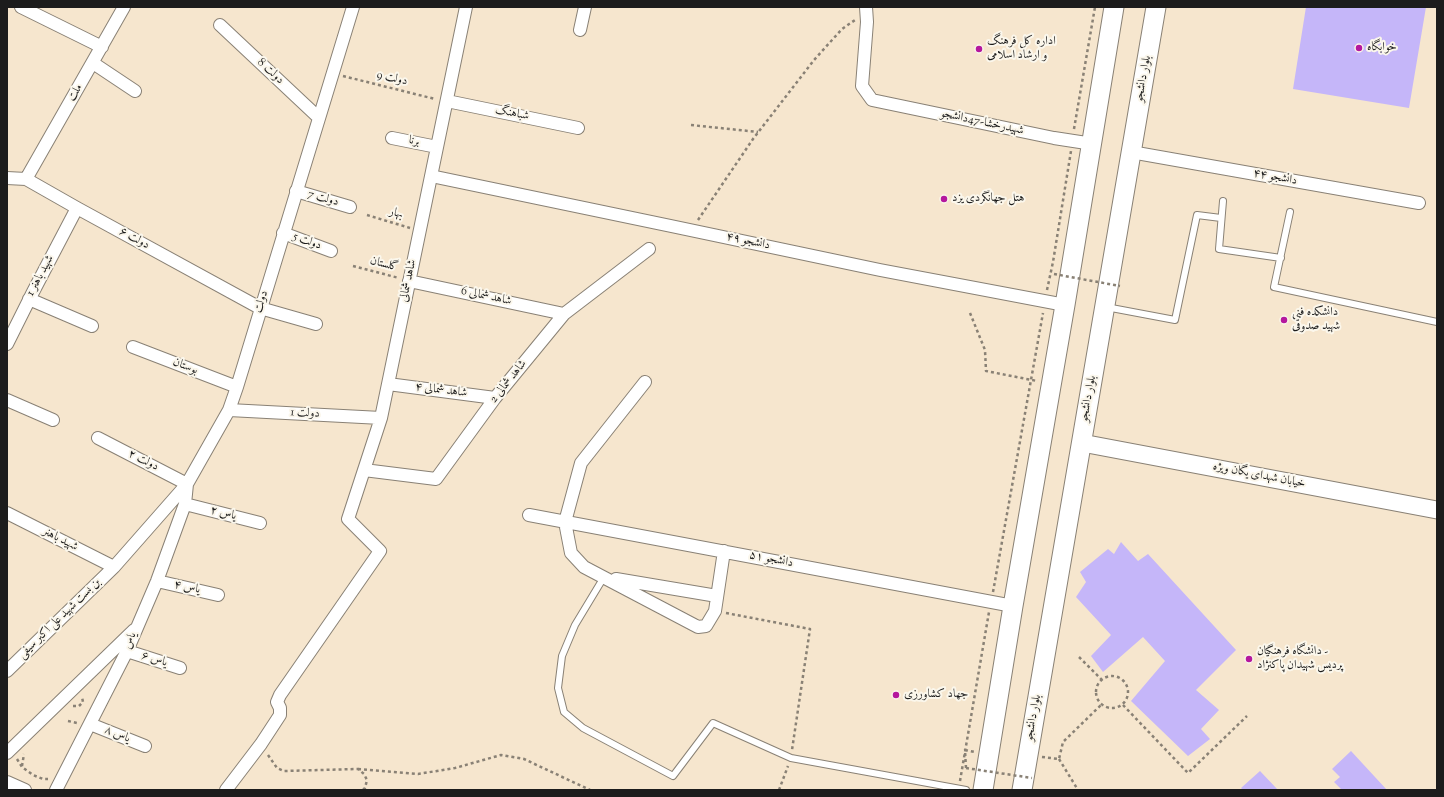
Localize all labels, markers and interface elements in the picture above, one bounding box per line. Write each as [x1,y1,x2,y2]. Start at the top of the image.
place label: اداره کل فرهنگ و ارشاد اسلامی [987,35,1056,63]
place label: خوابگاه [1367,41,1397,55]
marker: خوابگاه [1354,43,1364,53]
marker: اداره کل فرهنگ و ارشاد اسلامی [974,44,984,54]
street label: بلوار دانشجو [1133,55,1155,103]
street label: دولت 8 [254,56,286,88]
street label: دولت 9 [375,68,409,90]
street label: ملت [65,82,87,104]
street label: شباهنگ [494,104,530,124]
street label: شهیدرخشا-47دانشجو [939,107,1025,139]
street label: برنا [407,134,421,150]
street label: دانشجو ۴۴ [1252,167,1298,189]
street label: دولت 7 [306,188,340,210]
place label: هتل جهانگردی یزد [952,192,1024,206]
marker: هتل جهانگردی یزد [939,194,949,204]
street label: بهار [387,205,405,223]
street label: دولت ۶ [116,225,152,253]
street label: دولت 5 [291,230,323,254]
street label: دانشجو ۴۹ [725,230,771,254]
street label: شهید باهنر 1 [24,253,58,299]
street label: گلستان [368,254,400,276]
street label: شاهد شمالی [397,259,421,303]
street label: شاهد شمالی 6 [459,285,513,309]
street label: دولت [252,289,272,315]
place label: دانشکده فنی شهید صدوقی [1292,306,1340,334]
marker: دانشکده فنی شهید صدوقی [1279,315,1289,325]
street label: بوستان [170,356,200,378]
street label: شاهد شمالی 2 [487,358,531,406]
street label: بلوار دانشجو [1078,375,1100,423]
street label: شاهد شمالی ۴ [414,381,468,401]
street label: دولت 1 [290,406,320,422]
street label: دولت ۲ [125,447,161,475]
street label: خیابان شهدای یگان ویژه [1212,460,1306,492]
street label: یاس ۲ [208,504,238,524]
street label: شهید باهنر [40,525,80,555]
street label: دانشجو ۵۱ [748,549,794,571]
street label: بن بست شهید علی اکبر سیفی [16,576,104,662]
street label: یاس ۴ [173,578,201,598]
street label: یاس [121,631,141,651]
place label: دانشگاه فرهنگیان - پردیس شهیدان پاکنژاد [1257,645,1343,673]
street label: یاس ۶ [139,649,169,671]
marker: دانشگاه فرهنگیان - پردیس شهیدان پاکنژاد [1244,654,1254,664]
place label: جهاد کشاورزی [904,688,968,702]
marker: جهاد کشاورزی [891,690,901,700]
street label: بلوار دانشجو [1023,694,1045,742]
street label: یاس ۸ [102,723,132,747]

